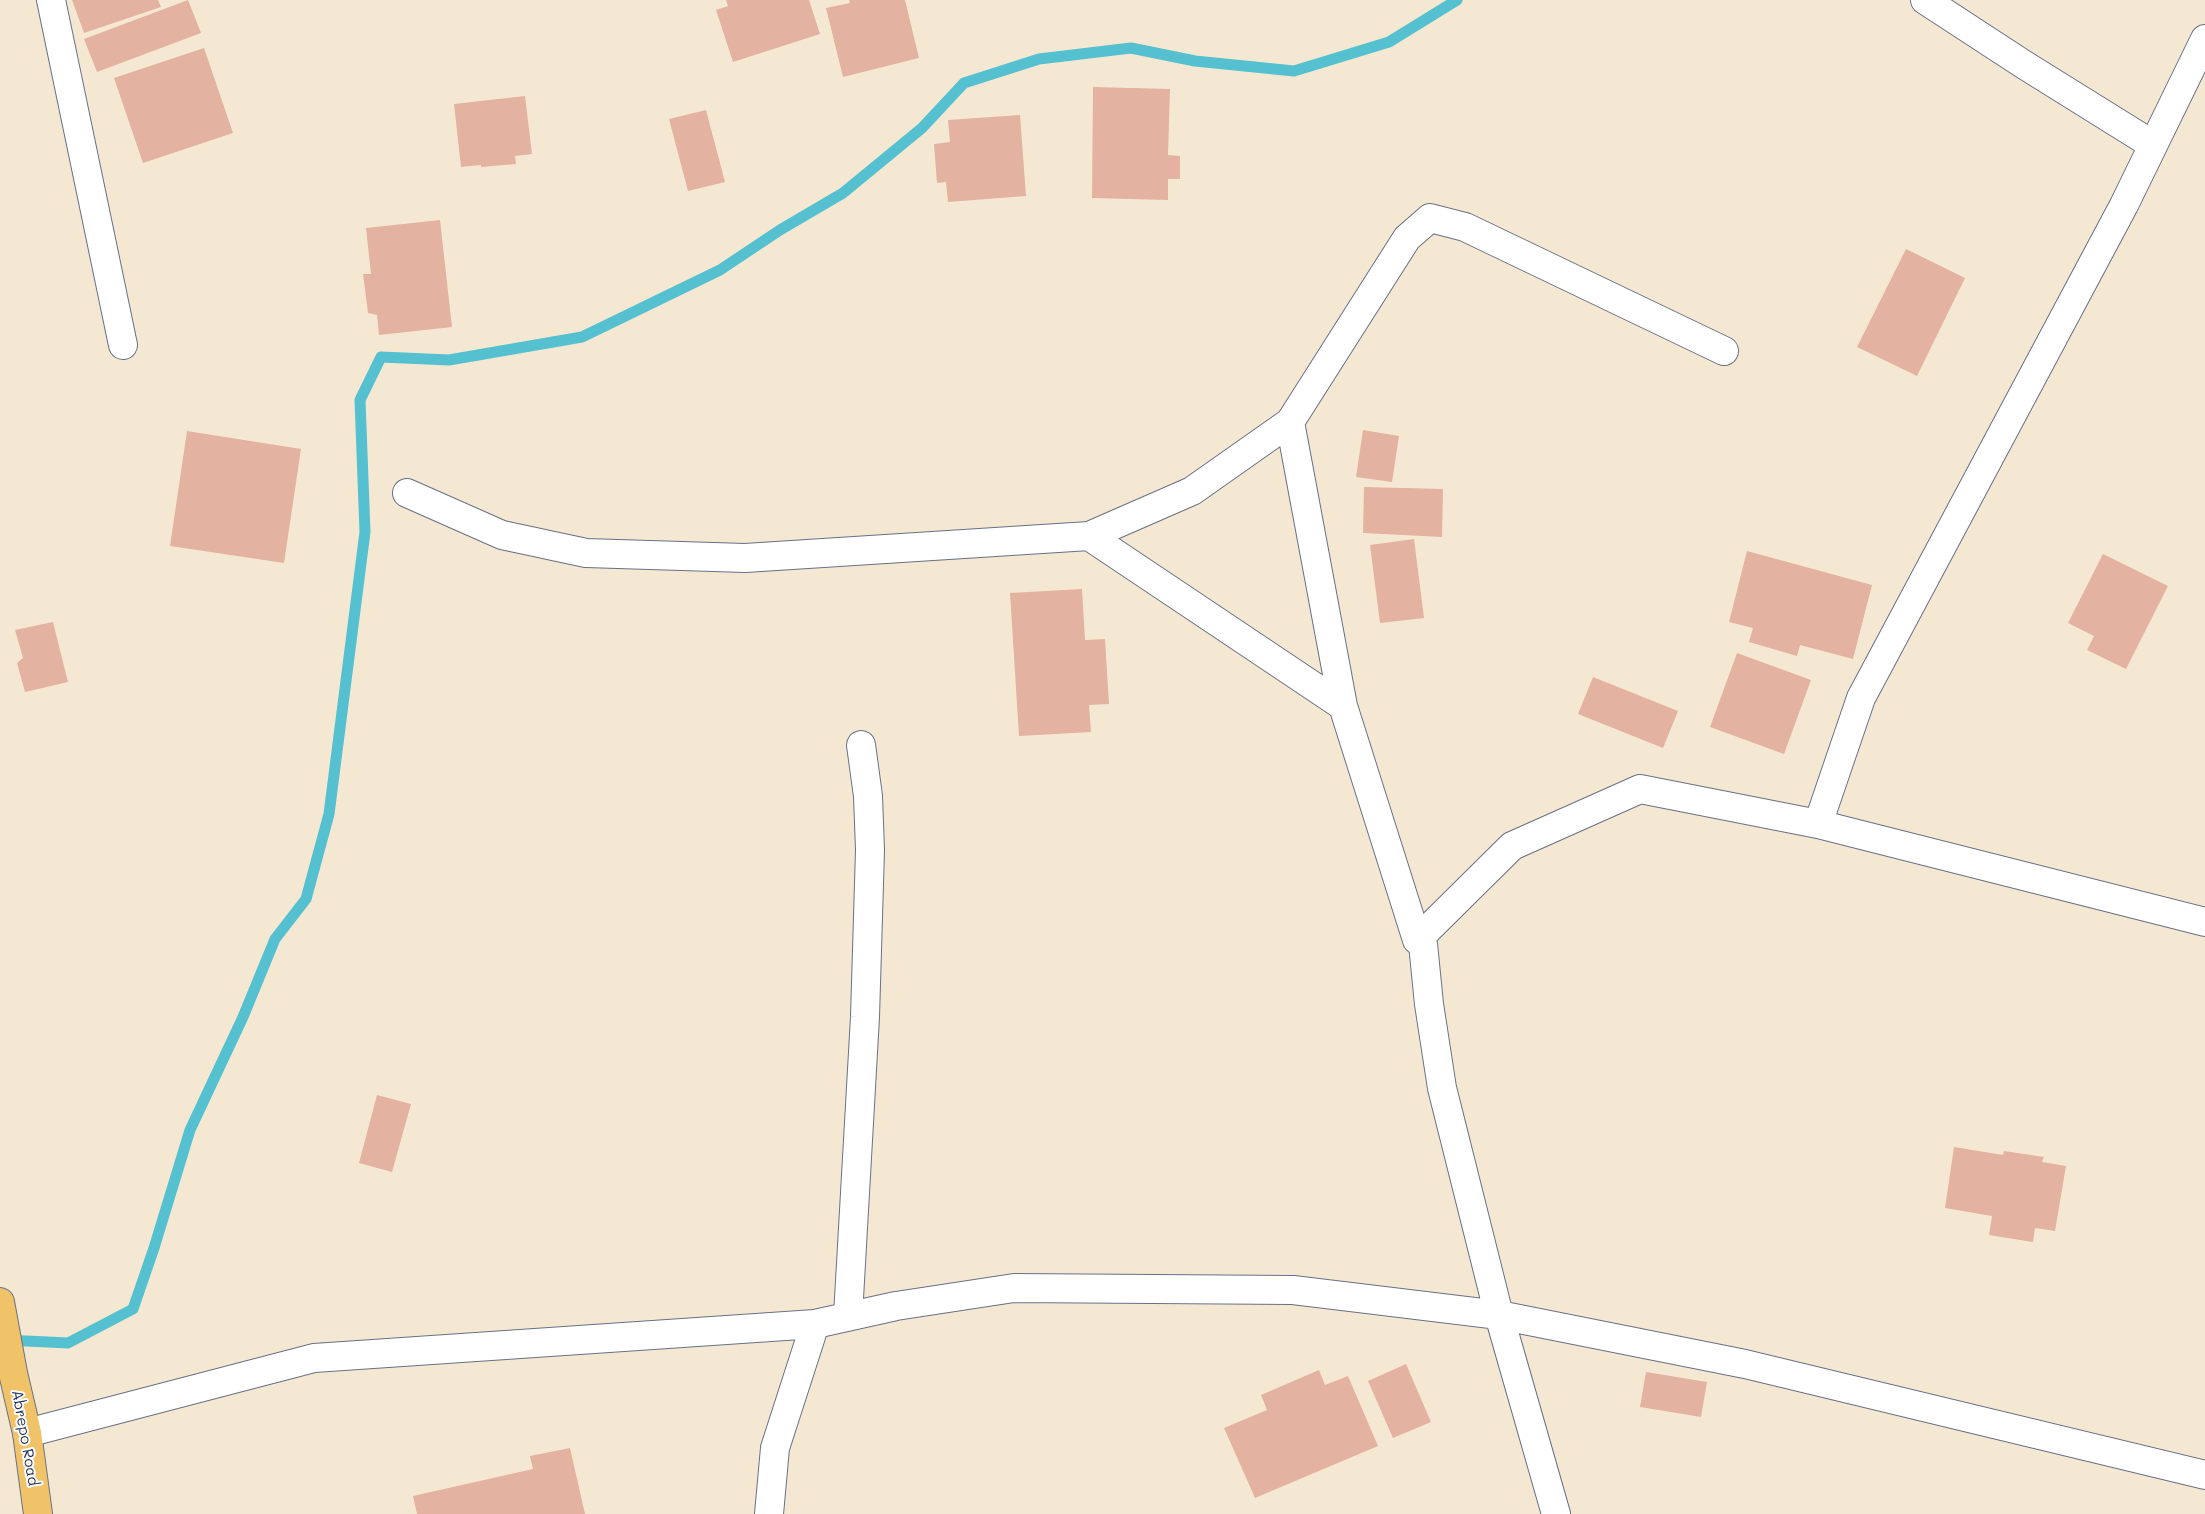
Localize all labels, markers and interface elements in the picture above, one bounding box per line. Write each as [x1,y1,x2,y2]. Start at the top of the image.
street label: Abrepo Road [8,1389,42,1487]

